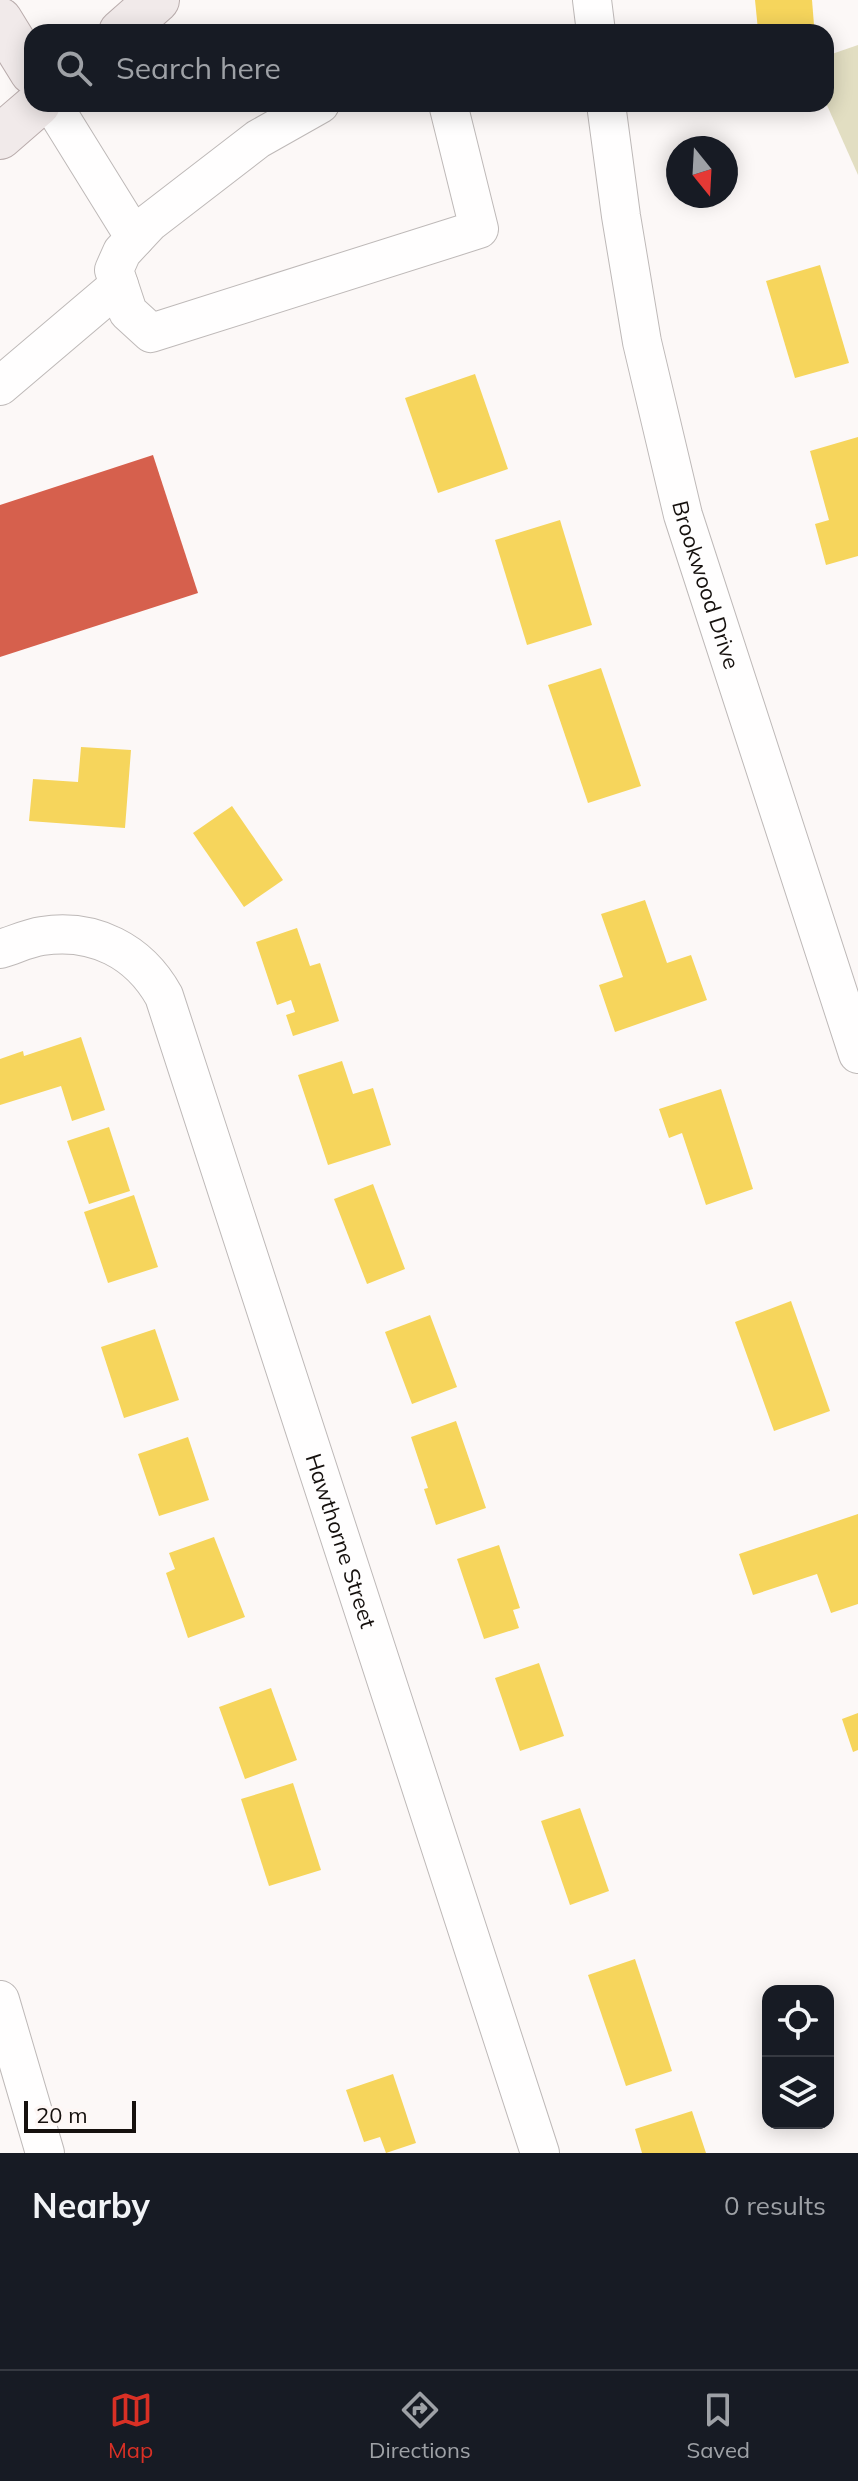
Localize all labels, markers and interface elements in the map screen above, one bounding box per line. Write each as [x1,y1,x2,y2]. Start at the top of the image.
search box [24,24,834,112]
icon: search [52,46,96,90]
text: Search here [116,49,281,87]
north arrow [666,136,738,208]
street label: Brookwood Drive [666,498,746,673]
street label: Hawthorne Street [300,1450,383,1632]
map controls [762,1985,834,2129]
button: locate [762,1985,834,2057]
button: layers [762,2057,834,2129]
scale bar [24,2097,136,2133]
text: 20 m [36,2101,87,2129]
text: Nearby [32,2184,150,2227]
text: 0 results [724,2189,826,2222]
tab: Map [108,2388,153,2464]
tab: Directions [369,2388,471,2464]
tab: Saved [687,2388,750,2464]

